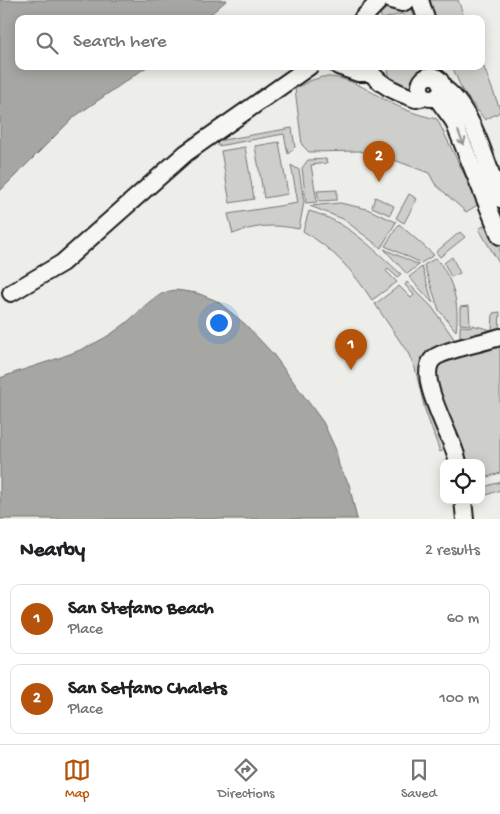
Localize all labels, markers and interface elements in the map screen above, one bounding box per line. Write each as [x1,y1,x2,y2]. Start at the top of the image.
search box [15,15,485,70]
icon: search [33,29,61,57]
text: Search here [73,31,167,54]
one-way arrow [457,130,466,146]
pin: 2 [363,141,395,182]
your location [206,310,232,336]
pin: 1 [335,329,367,370]
map controls [440,459,485,504]
button: locate [440,459,485,504]
text: Nearby [20,539,85,564]
text: 2 results [425,542,480,561]
text: San Stefano Beach [68,598,214,621]
text: 1 [34,610,40,629]
text: 60 m [447,610,479,629]
text: Place [68,621,103,640]
text: San Setfano Chalets [68,678,227,701]
text: 2 [33,690,41,709]
text: 100 m [439,690,479,709]
text: Place [68,701,103,720]
tab: Map [63,756,91,803]
tab: Directions [218,756,275,803]
tab: Saved [401,756,437,803]

